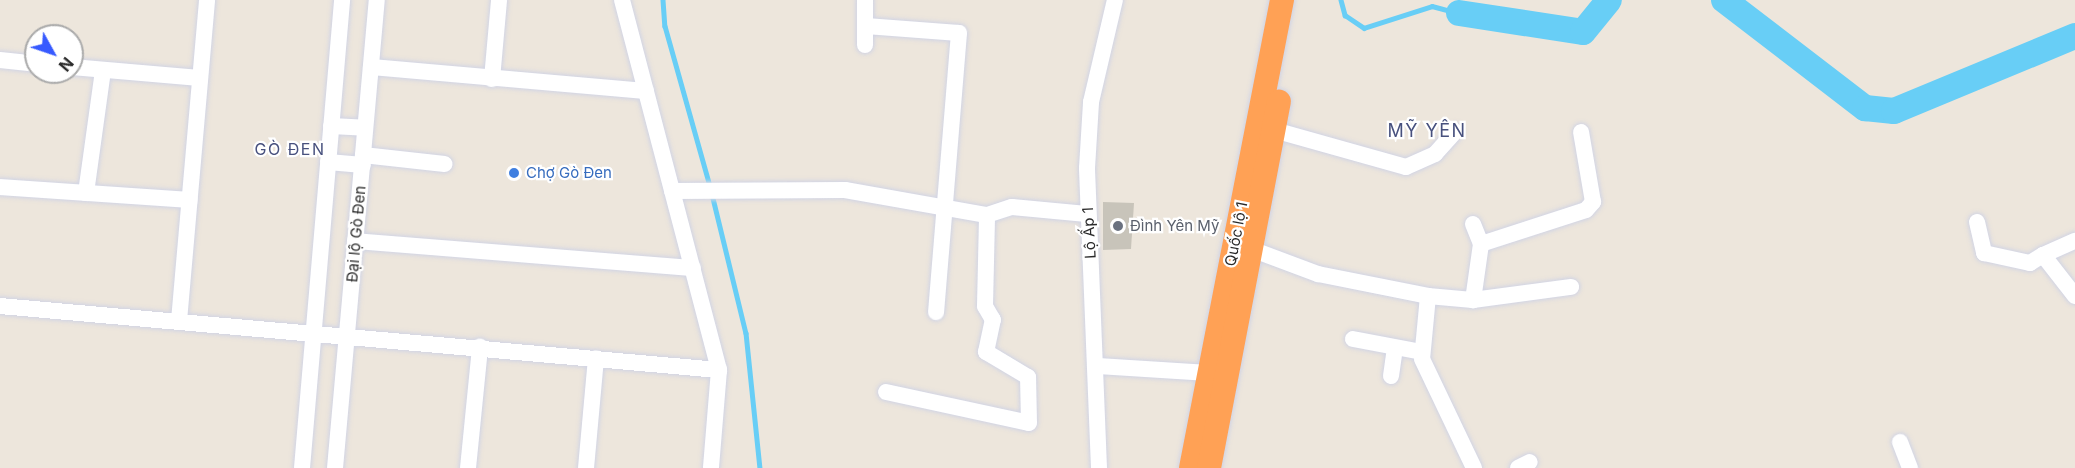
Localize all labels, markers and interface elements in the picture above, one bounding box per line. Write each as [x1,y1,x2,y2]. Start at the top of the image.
north arrow [24,24,84,84]
text: N [55,53,78,75]
district label: MỸ YÊN [1387,120,1467,142]
district label: GÒ ĐEN [255,139,325,159]
place label: Chợ Gò Đen [526,164,612,182]
marker: Chợ Gò Đen [507,166,521,180]
street label: Đại lộ Gò Đen [343,185,369,283]
street label: Quốc lộ 1 [1221,200,1251,268]
street label: Lộ Ấp 1 [1079,207,1099,259]
place label: Đình Yên Mỹ [1130,217,1219,235]
marker: Đình Yên Mỹ [1111,219,1125,233]

